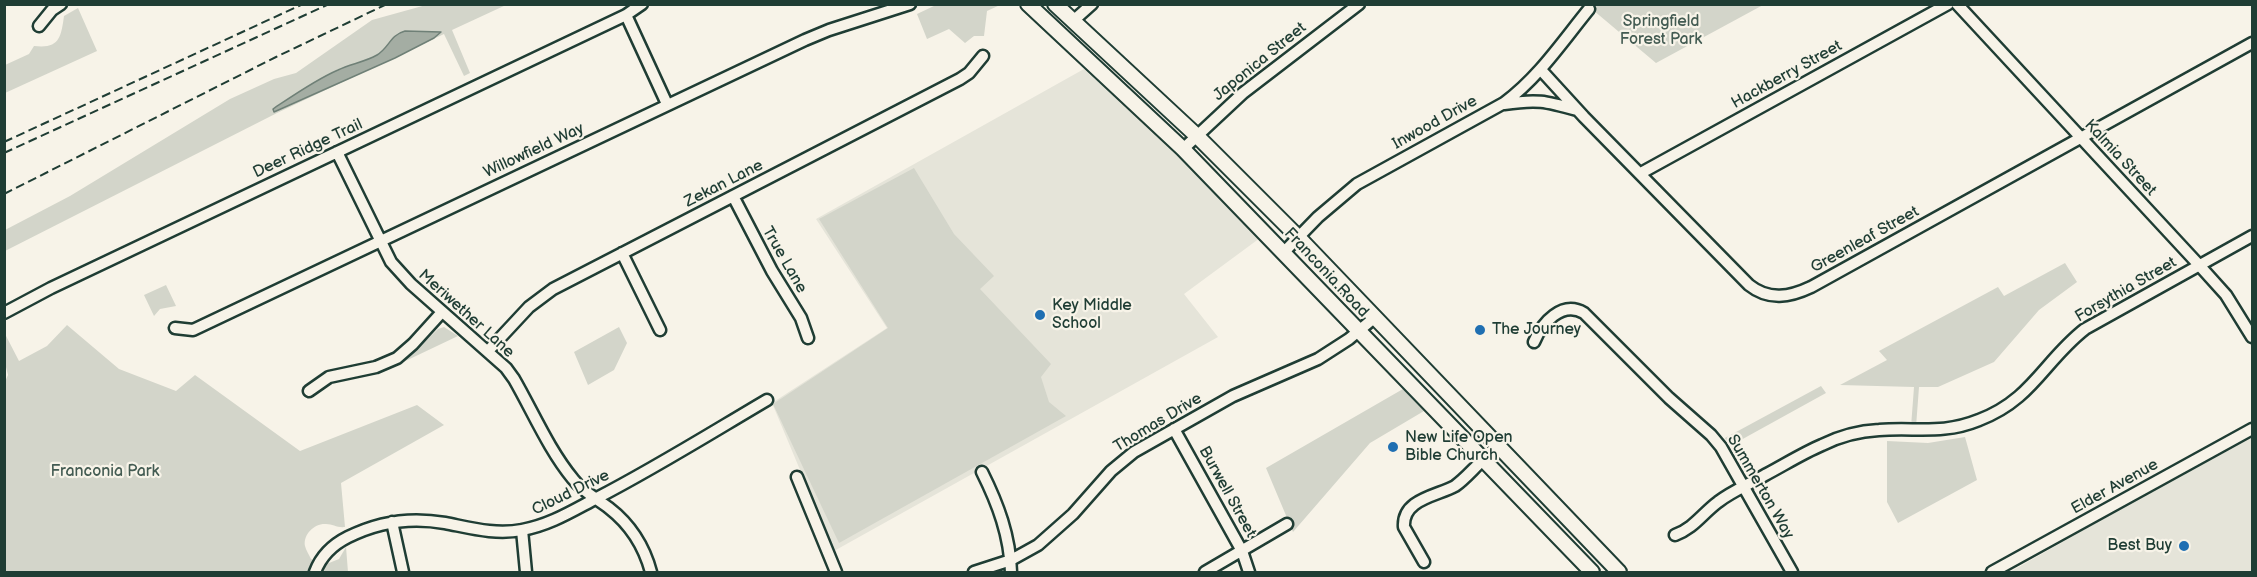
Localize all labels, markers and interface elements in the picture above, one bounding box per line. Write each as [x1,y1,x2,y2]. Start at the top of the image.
park label: Springfield Forest Park [1620,12,1702,50]
street label: Japonica Street [1210,19,1310,105]
street label: Hackberry Street [1728,37,1846,113]
street label: Inwood Drive [1389,92,1481,154]
street label: Deer Ridge Trail [250,115,366,183]
street label: Kalmia Street [2080,116,2160,200]
street label: Willowfield Way [481,119,587,183]
street label: Zekan Lane [682,156,766,212]
street label: Greenleaf Street [1808,202,1922,278]
street label: True Lane [757,223,811,297]
street label: Franconia Road [1280,224,1372,322]
street label: Forsythia Street [2072,253,2180,327]
street label: Meriwether Lane [414,266,518,362]
place label: Key Middle School [1052,296,1132,334]
marker: Key Middle School [1033,308,1047,322]
place label: The Journey [1492,320,1581,340]
marker: The Journey [1473,323,1487,337]
street label: Thomas Drive [1111,389,1205,457]
place label: New Life Open Bible Church [1405,428,1513,466]
street label: Summerton Way [1722,431,1798,543]
marker: New Life Open Bible Church [1386,440,1400,454]
street label: Burwell Street [1194,443,1260,541]
street label: Elder Avenue [2068,455,2162,519]
park label: Franconia Park [51,462,159,482]
street label: Cloud Drive [529,466,613,520]
place label: Best Buy [2107,536,2172,556]
marker: Best Buy [2177,539,2191,553]

